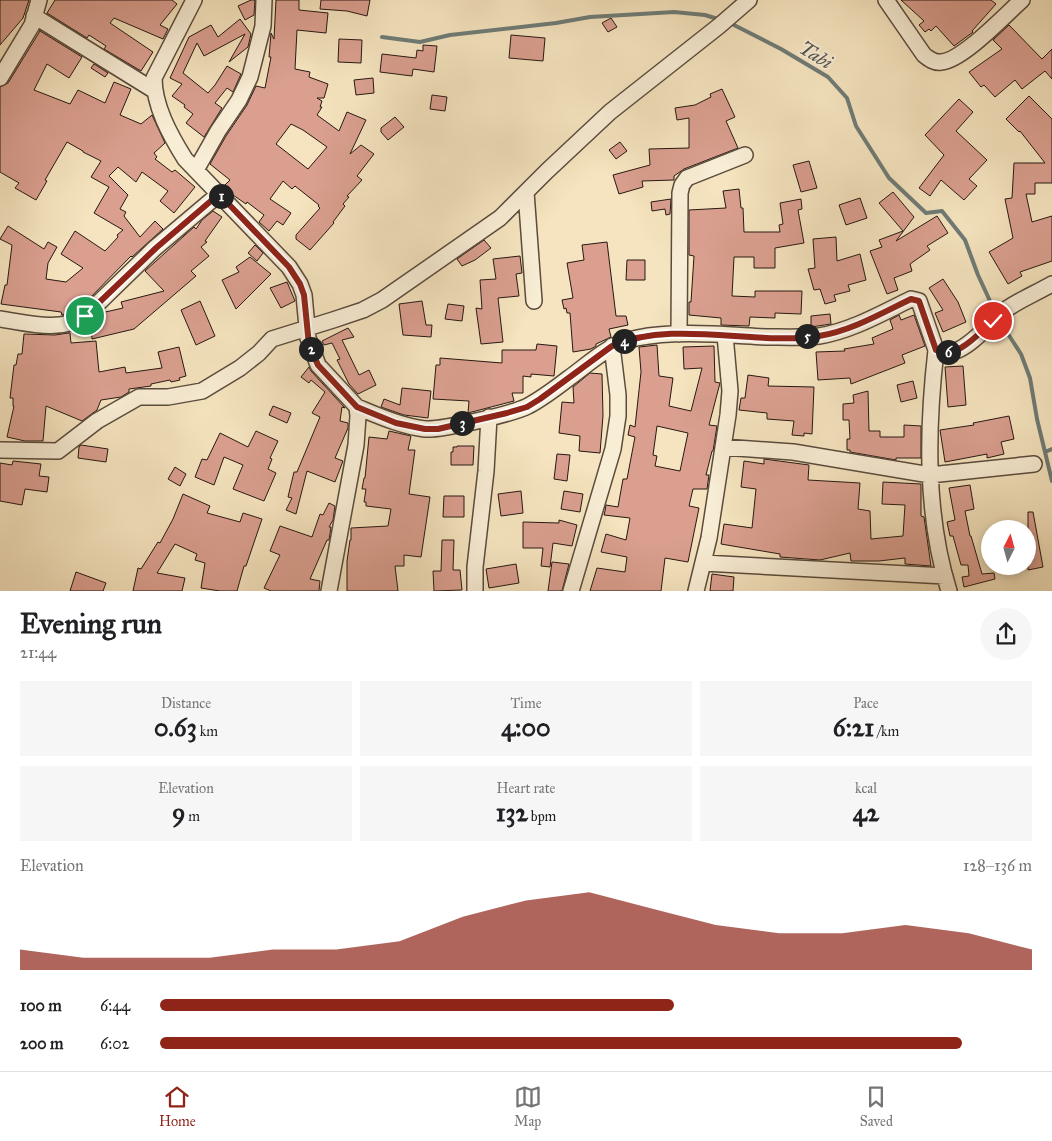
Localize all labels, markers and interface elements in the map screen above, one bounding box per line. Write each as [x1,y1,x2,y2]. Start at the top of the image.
water label: Tabi [795,36,837,74]
pin: 1 [208,184,234,208]
text: 1 [219,188,224,205]
pin [64,295,106,337]
pin [972,300,1014,342]
icon: arrive [71,302,99,330]
icon: check [979,307,1007,335]
pin: 5 [794,324,820,348]
pin: 4 [612,328,636,354]
text: 5 [804,328,811,345]
text: 4 [621,333,628,350]
pin: 2 [298,336,324,362]
pin: 6 [936,340,960,364]
text: 2 [308,341,315,358]
text: 6 [945,344,952,361]
pin: 3 [450,410,474,436]
text: 3 [460,415,465,432]
north arrow [981,520,1036,575]
map controls [981,520,1036,575]
text: Evening run [20,606,162,641]
button: share [980,608,1032,660]
text: 21:44 [20,643,56,662]
text: Distance [161,695,211,712]
text: Time [511,695,542,712]
text: Pace [853,695,879,712]
text: 0.63 [154,712,197,743]
text: 4:00 [501,712,551,743]
text: 6:21 [833,712,874,743]
text: km [197,723,218,740]
text: /km [874,723,899,740]
text: Elevation [158,780,214,797]
text: Heart rate [497,780,555,797]
text: kcal [855,780,877,797]
text: 9 [172,797,185,828]
text: 132 [496,797,528,828]
text: 42 [853,797,879,828]
text: m [185,808,200,825]
text: bpm [528,808,556,825]
text: Elevation [20,856,84,875]
text: 128–136 m [963,856,1032,875]
text: 100 m [20,996,62,1015]
text: 6:44 [100,996,130,1015]
text: 200 m [20,1034,63,1053]
text: 6:02 [100,1034,129,1053]
tab: Home [159,1083,196,1130]
tab: Map [514,1083,542,1130]
tab: Saved [860,1083,893,1130]

